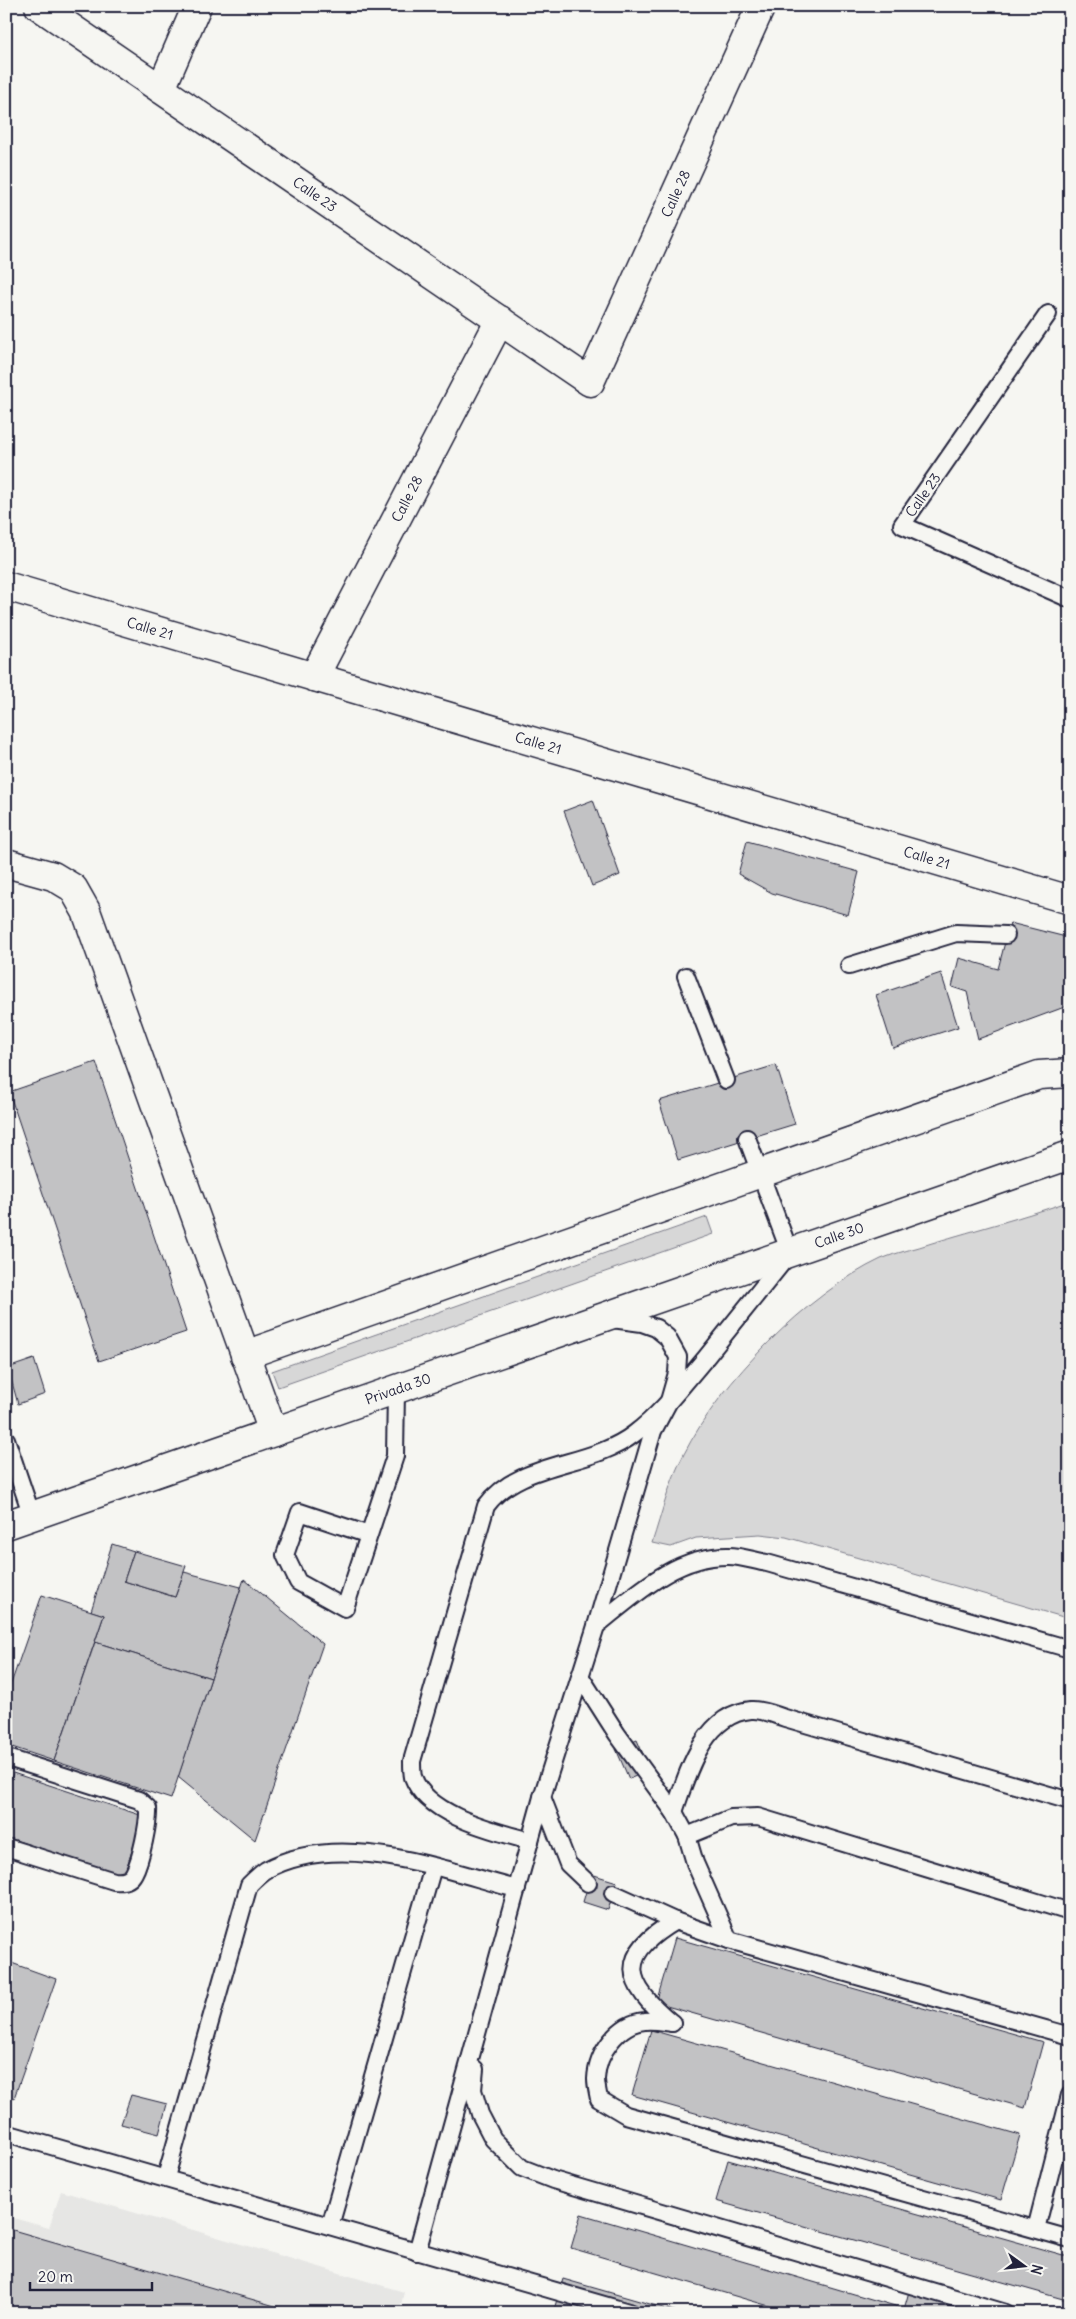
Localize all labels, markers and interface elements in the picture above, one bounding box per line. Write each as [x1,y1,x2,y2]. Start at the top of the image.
street label: Calle 28 [657,167,694,220]
street label: Calle 23 [289,173,341,216]
street label: Calle 23 [901,469,945,521]
street label: Calle 28 [387,472,426,525]
street label: Calle 21 [125,613,175,644]
street label: Calle 21 [513,728,564,758]
street label: Calle 21 [901,842,952,873]
street label: Calle 30 [812,1218,866,1252]
street label: Privada 30 [363,1369,433,1408]
north arrow [998,2242,1048,2292]
scale bar [30,2259,152,2291]
text: N [1027,2262,1047,2276]
text: 20 m [38,2267,73,2286]

